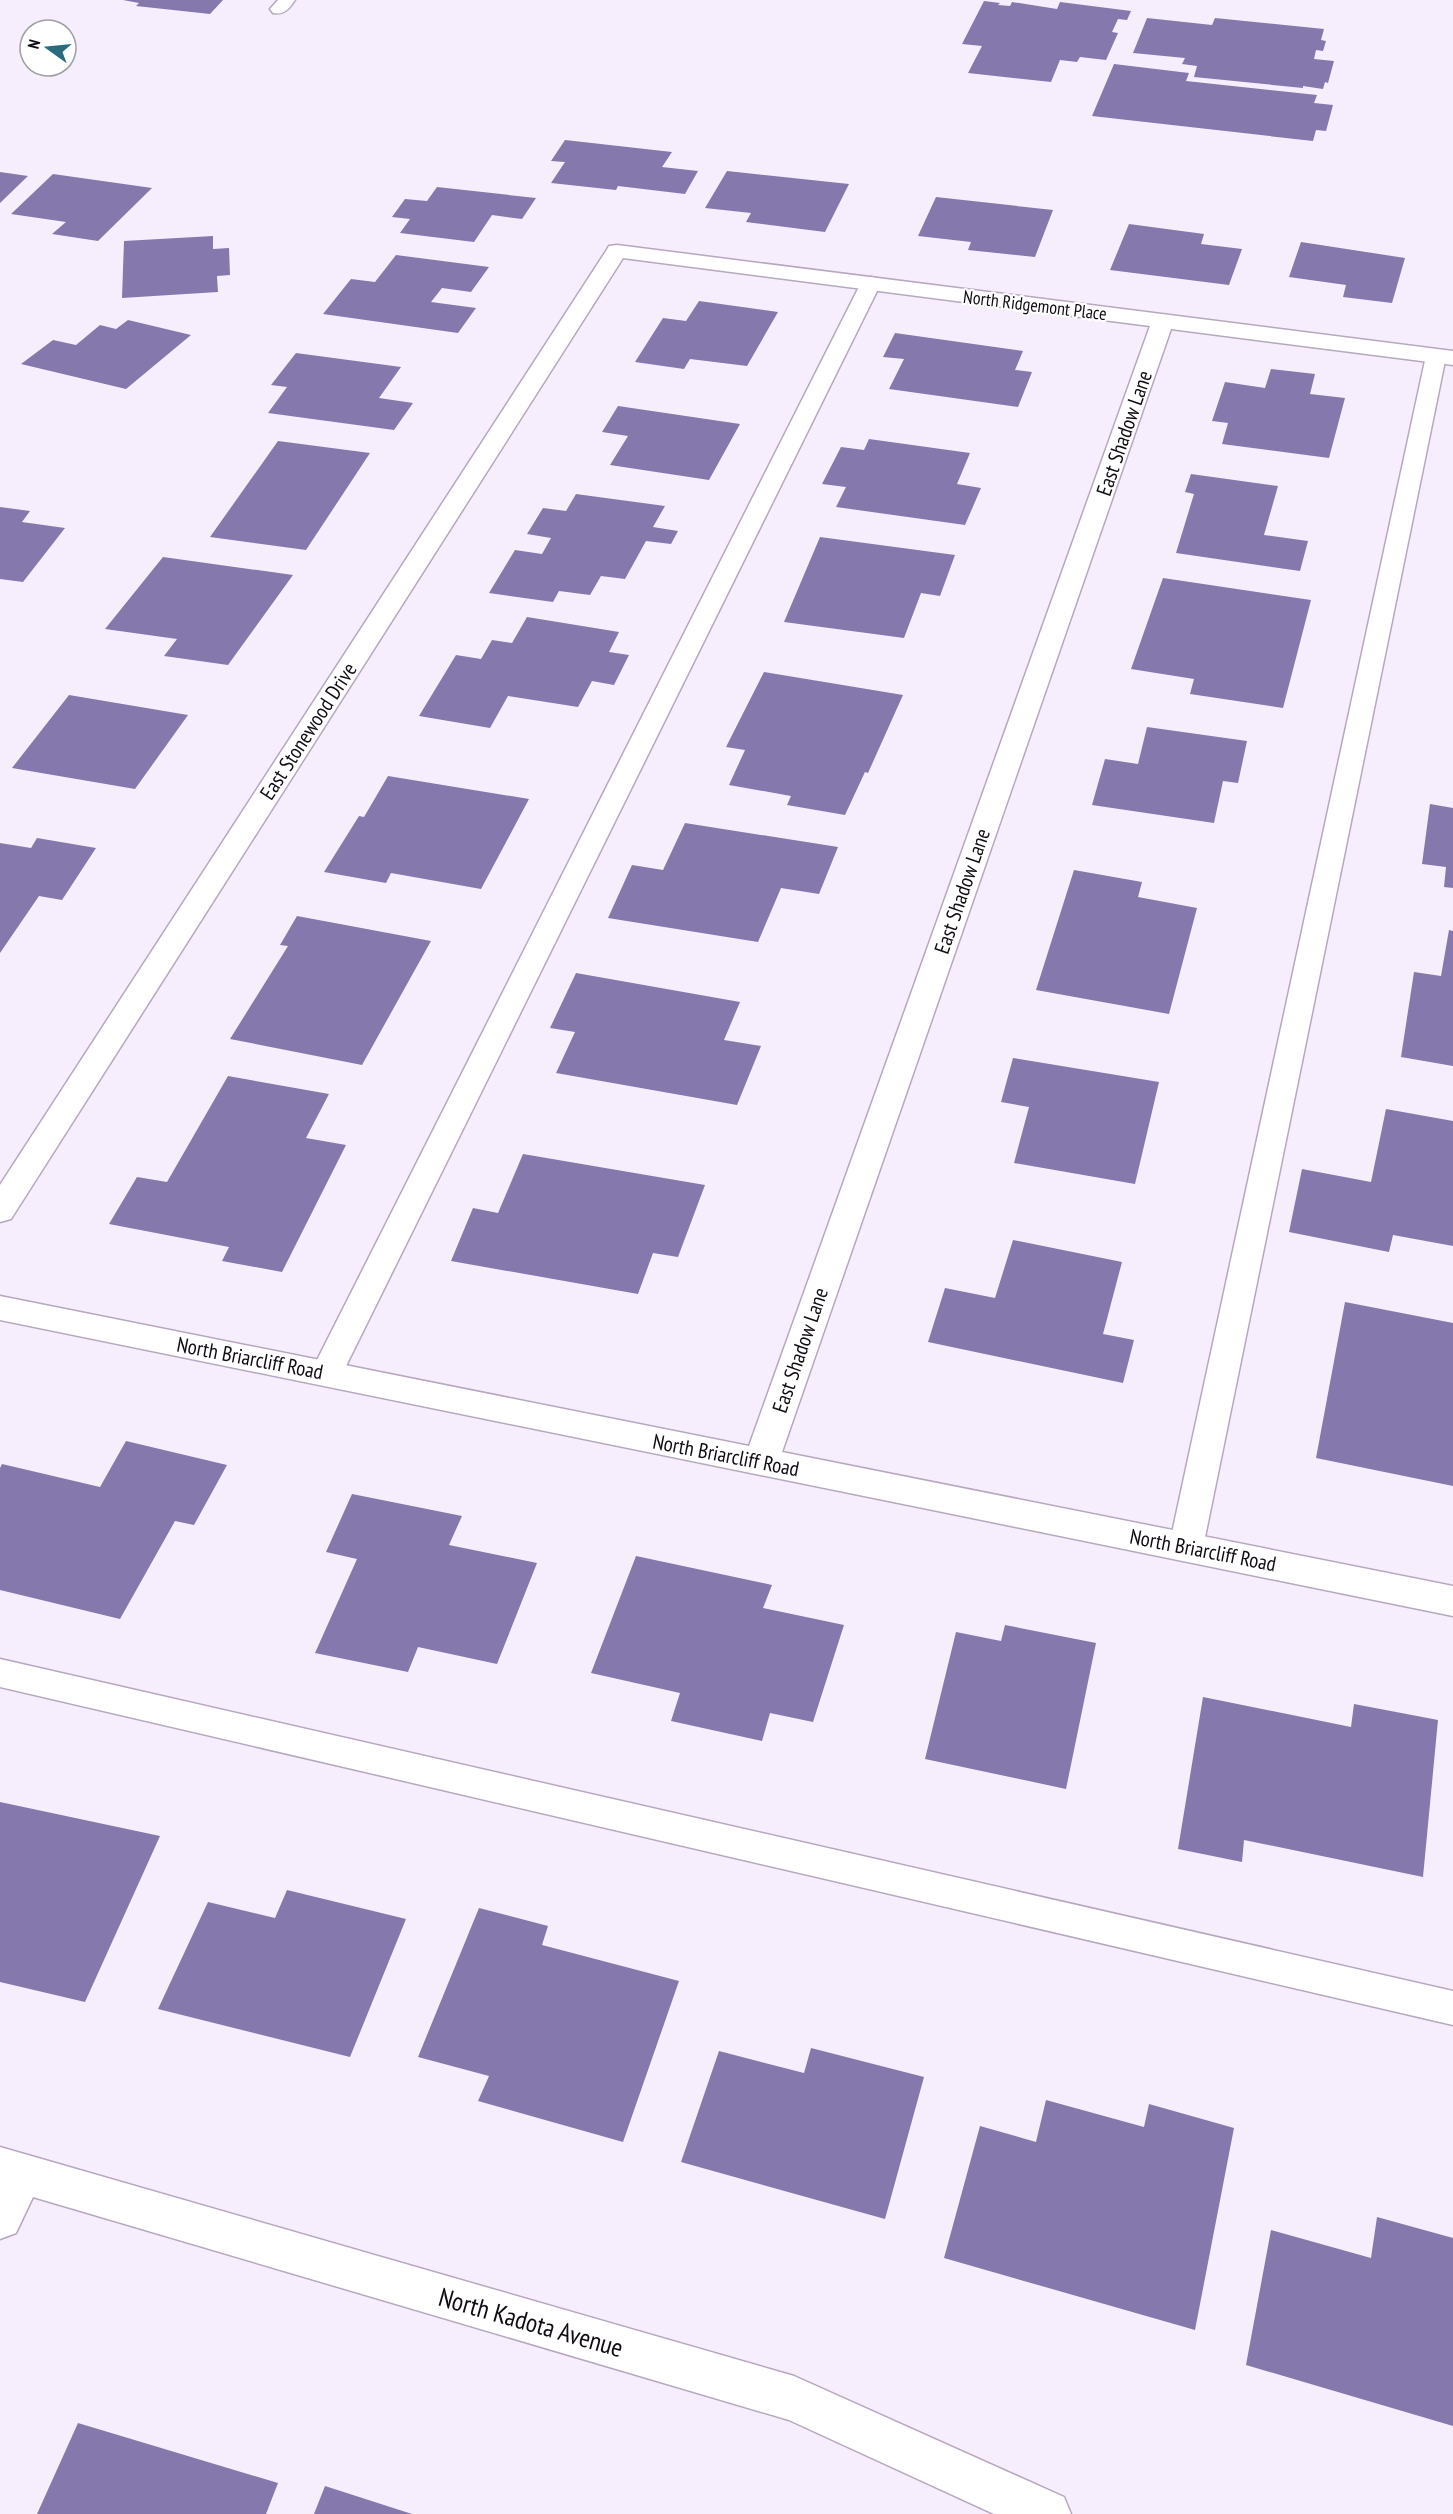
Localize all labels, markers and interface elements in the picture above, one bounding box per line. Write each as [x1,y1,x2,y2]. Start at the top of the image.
north arrow [18,18,78,78]
text: N [23,37,44,51]
street label: North Ridgemont Place [962,285,1108,325]
street label: East Shadow Lane [1090,367,1158,499]
street label: East Stonewood Drive [254,657,362,805]
street label: East Shadow Lane [928,825,996,957]
street label: East Shadow Lane [766,1284,834,1416]
street label: North Briarcliff Road [175,1331,325,1385]
street label: North Briarcliff Road [651,1428,801,1482]
street label: North Briarcliff Road [1128,1523,1278,1577]
street label: North Kadota Avenue [435,2280,627,2364]

